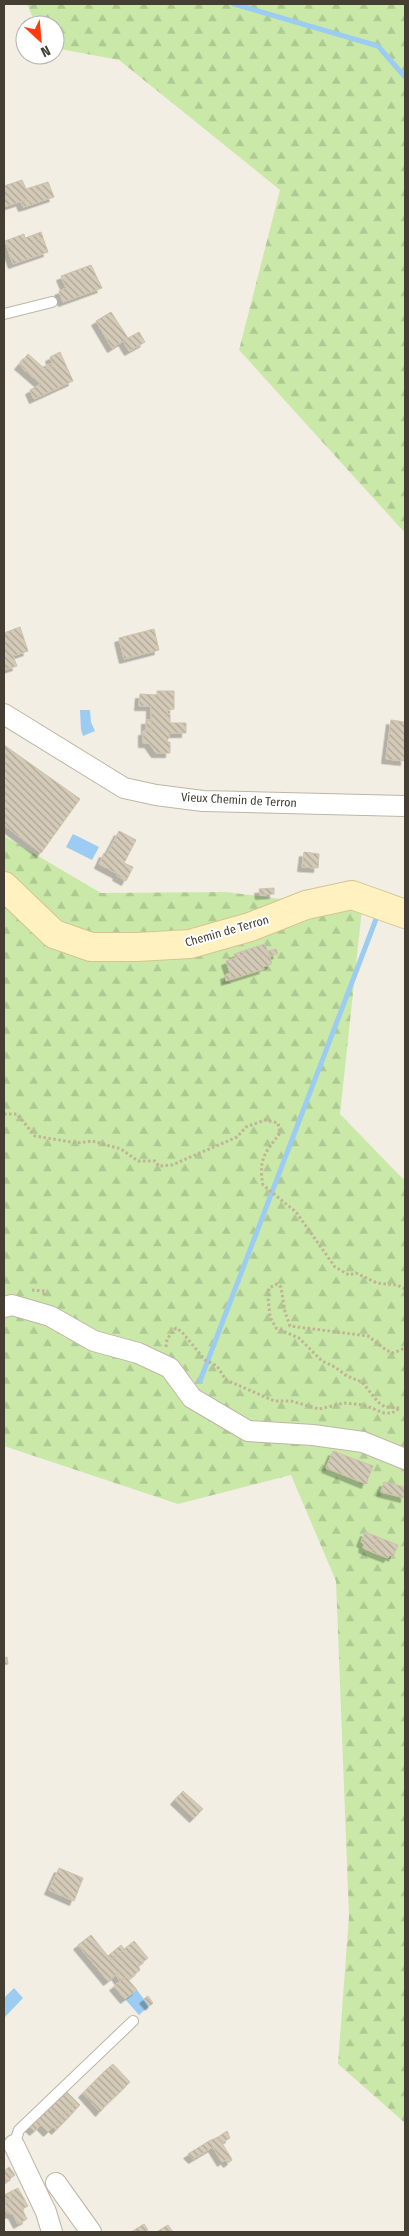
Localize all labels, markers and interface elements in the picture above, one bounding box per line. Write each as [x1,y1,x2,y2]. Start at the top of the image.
north arrow [15,15,65,65]
text: N [38,42,53,61]
street label: Vieux Chemin de Terron [181,790,297,810]
street label: Chemin de Terron [184,912,270,950]

